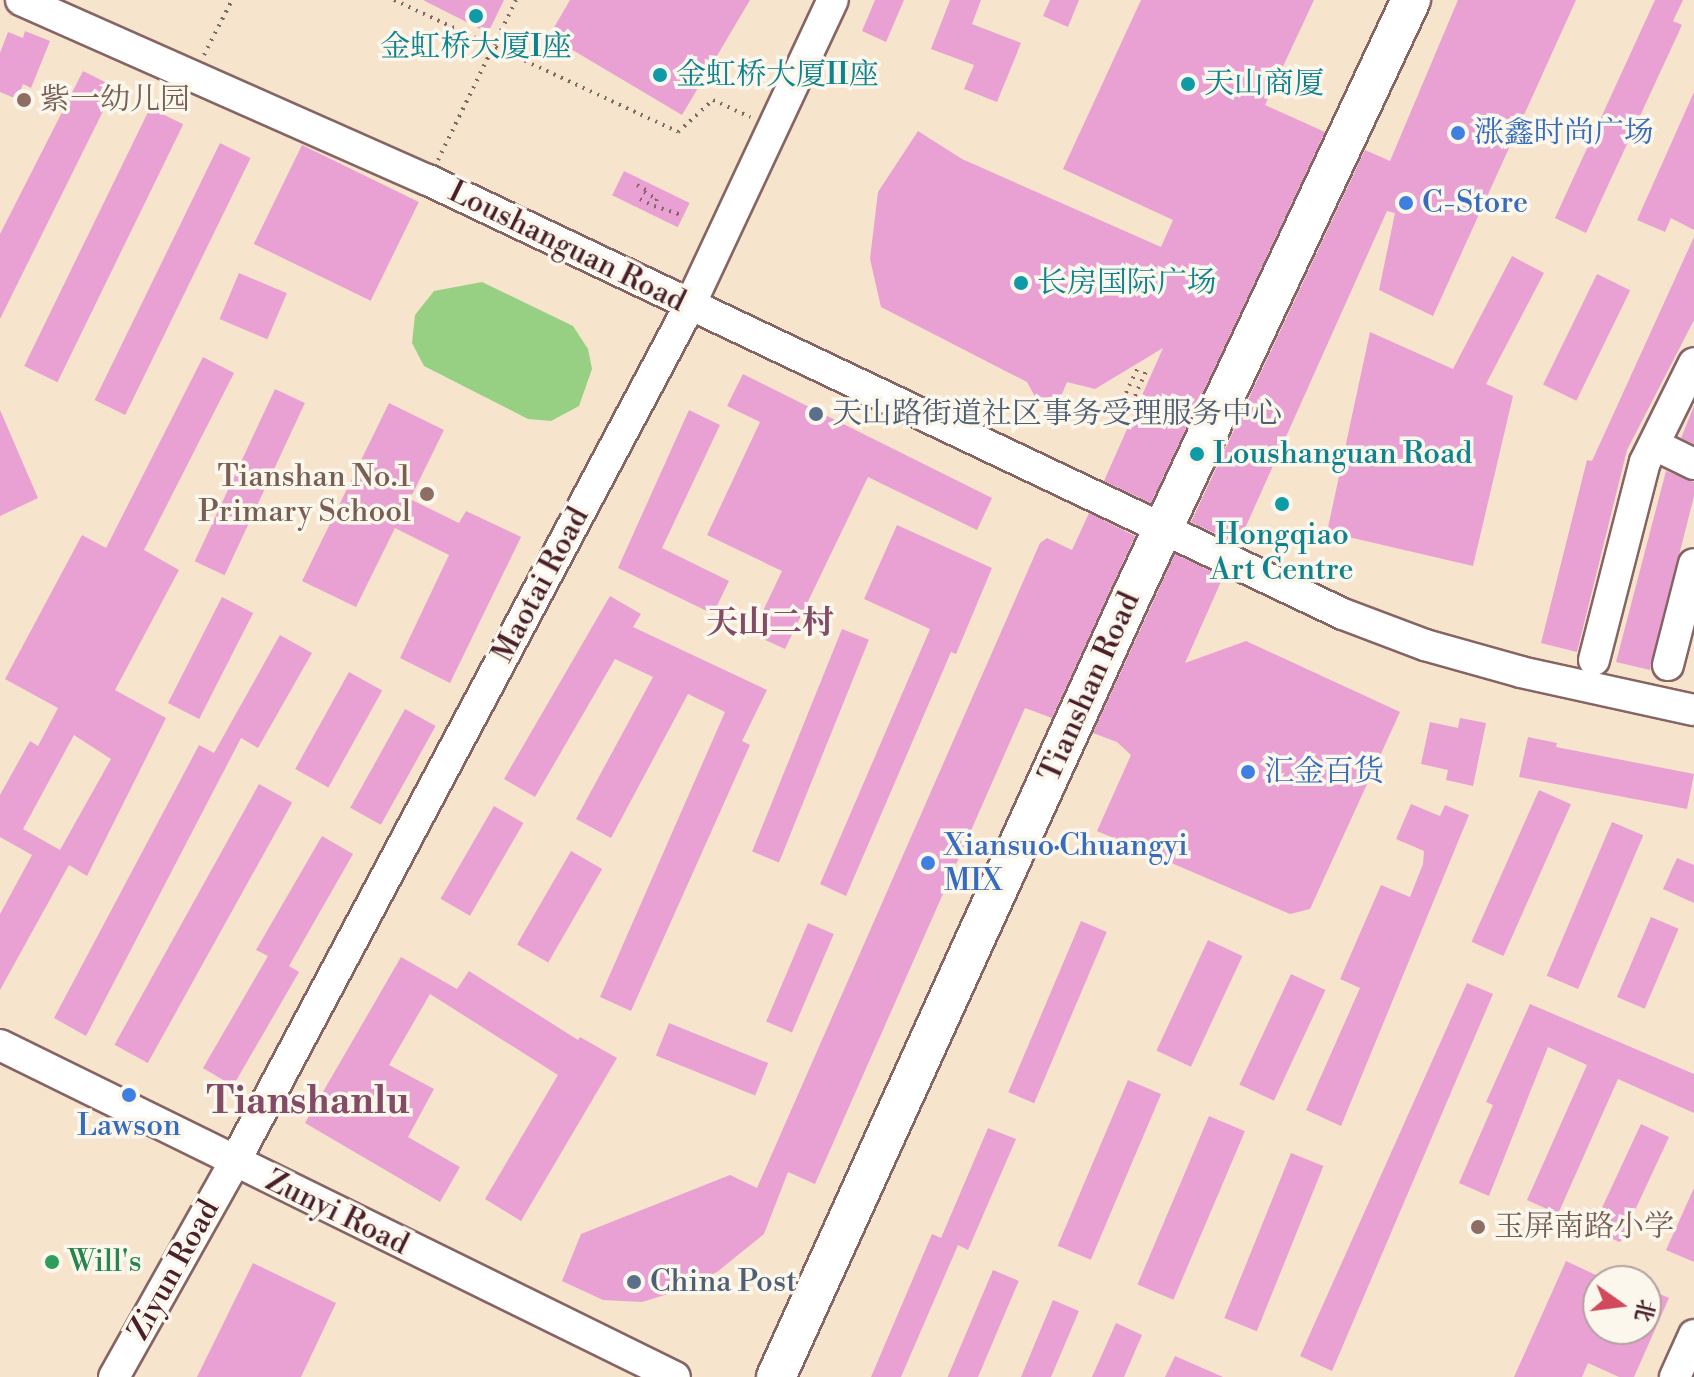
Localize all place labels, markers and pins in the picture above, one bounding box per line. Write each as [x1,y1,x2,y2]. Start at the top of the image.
marker: 金虹桥大厦I座 [467,7,485,25]
place label: 金虹桥大厦I座 [380,29,572,65]
place label: 金虹桥大厦II座 [676,57,879,93]
marker: 金虹桥大厦II座 [651,66,669,84]
place label: 天山商厦 [1204,66,1324,102]
marker: 天山商厦 [1179,75,1197,93]
place label: 紫一幼儿园 [40,82,190,118]
marker: 紫一幼儿园 [15,91,33,109]
place label: 涨鑫时尚广场 [1474,115,1654,151]
marker: 涨鑫时尚广场 [1449,124,1467,142]
place label: C-Store [1422,185,1528,221]
marker: C-Store [1397,194,1415,212]
place label: 长房国际广场 [1037,265,1217,301]
marker: 长房国际广场 [1012,274,1030,292]
place label: 天山路街道社区事务受理服务中心 [832,396,1282,432]
marker: 天山路街道社区事务受理服务中心 [807,405,825,423]
place label: Loushanguan Road [1213,436,1472,472]
marker: Loushanguan Road [1188,445,1206,463]
place label: Tianshan No.1 Primary School [198,459,411,530]
marker: Tianshan No.1 Primary School [418,485,436,503]
marker: Hongqiao Art Centre [1273,495,1291,513]
place label: Hongqiao Art Centre [1210,517,1354,588]
place label: 汇金百货 [1264,754,1384,790]
marker: 汇金百货 [1239,763,1257,781]
place label: Xiansuo·Chuangyi MIX [944,828,1188,898]
marker: Xiansuo·Chuangyi MIX [919,854,937,872]
marker: Lawson [120,1086,138,1104]
place label: Lawson [77,1108,181,1144]
place label: 玉屏南路小学 [1494,1209,1674,1245]
marker: 玉屏南路小学 [1469,1218,1487,1236]
place label: Will's [68,1244,142,1280]
marker: Will's [43,1253,61,1271]
place label: China Post [650,1264,797,1300]
marker: China Post [625,1273,643,1291]

